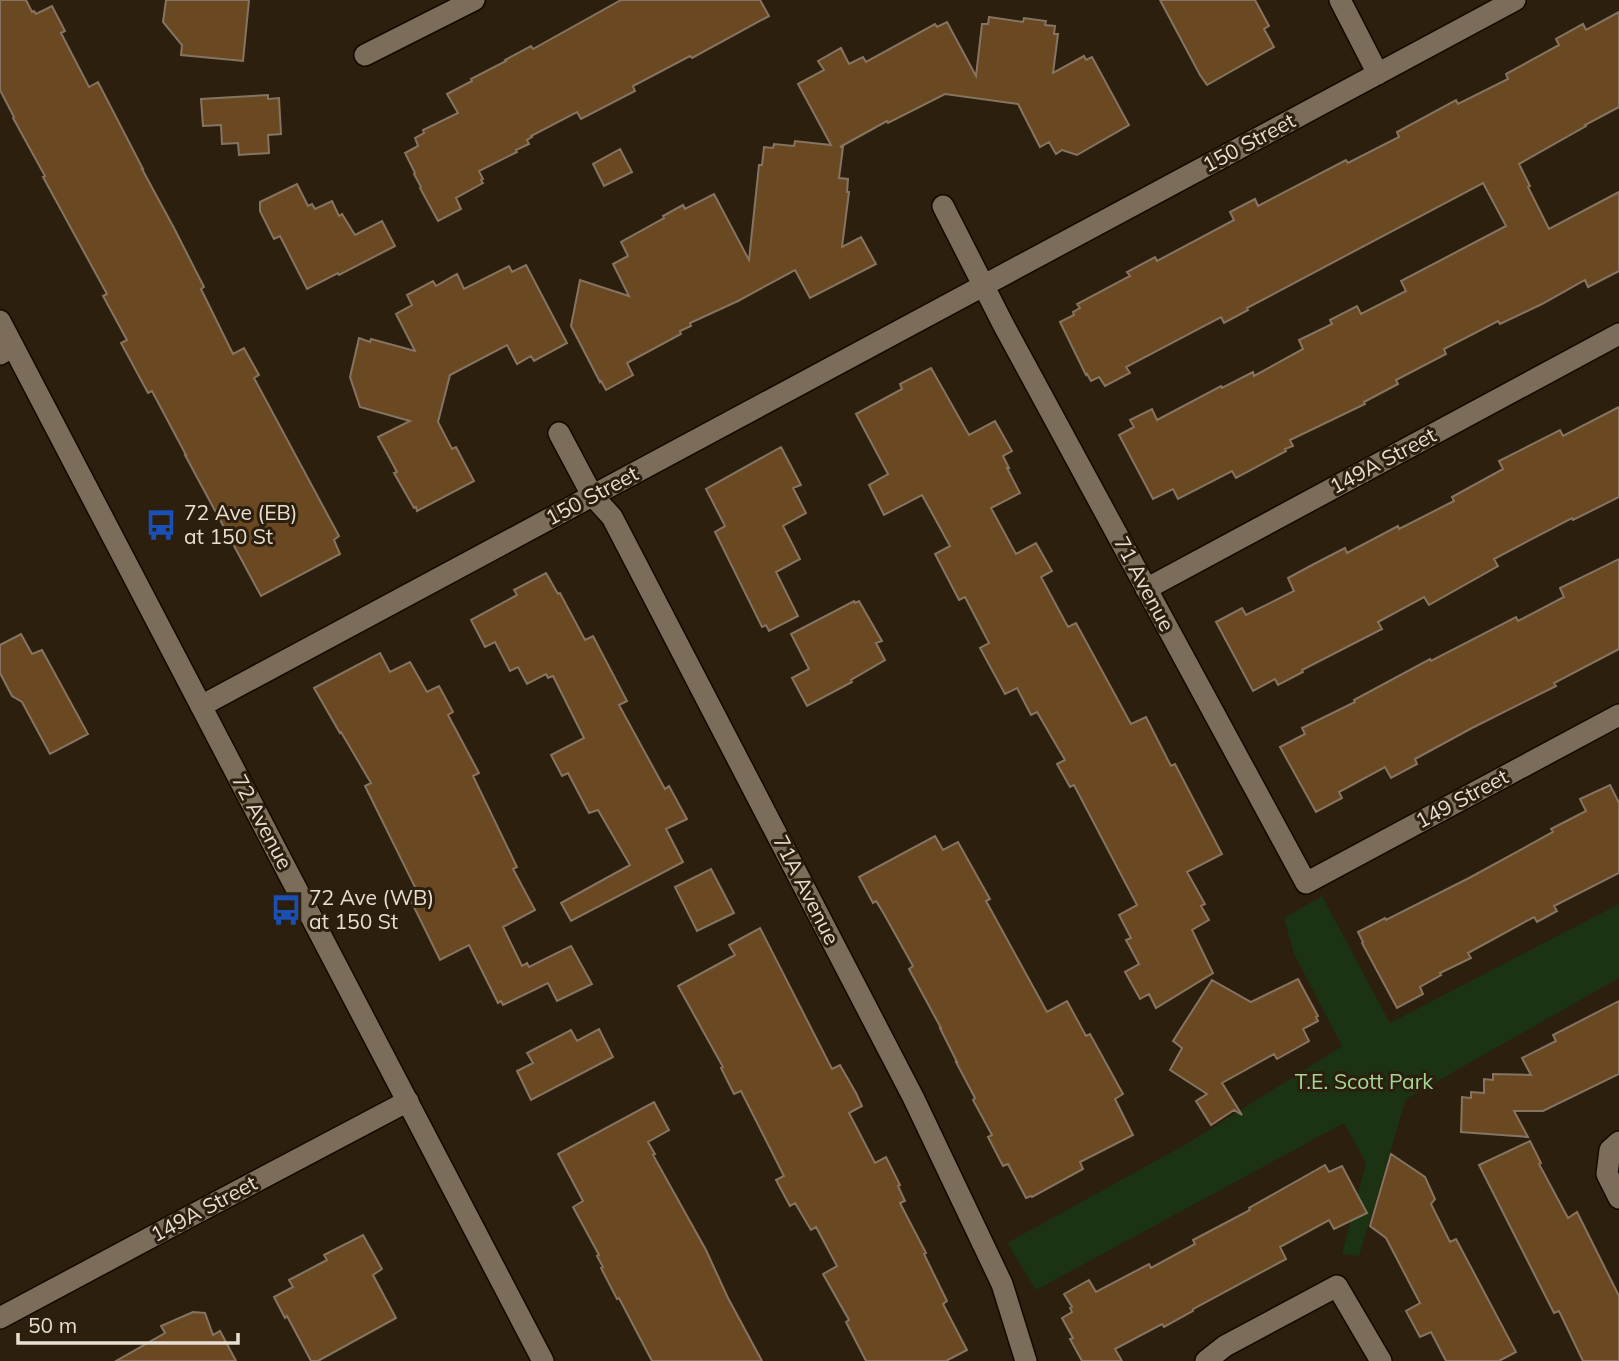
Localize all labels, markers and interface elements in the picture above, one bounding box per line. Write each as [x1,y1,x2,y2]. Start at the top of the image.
street label: 150 Street [1198,107,1299,177]
street label: 149A Street [1325,421,1440,499]
street label: 150 Street [541,460,642,530]
place label: 72 Ave (EB) at 150 St [184,499,297,549]
bus stop icon: 72 Ave (EB) at 150 St [144,508,178,542]
street label: 71 Avenue [1109,532,1181,635]
street label: 149 Street [1411,763,1512,833]
street label: 72 Avenue [227,770,299,873]
street label: 71A Avenue [768,831,846,949]
place label: 72 Ave (WB) at 150 St [309,884,434,934]
bus stop icon: 72 Ave (WB) at 150 St [269,893,303,927]
park label: T.E. Scott Park [1295,1068,1433,1094]
street label: 149A Street [146,1169,261,1247]
scale bar [18,1302,238,1346]
text: 50 m [28,1312,77,1338]

